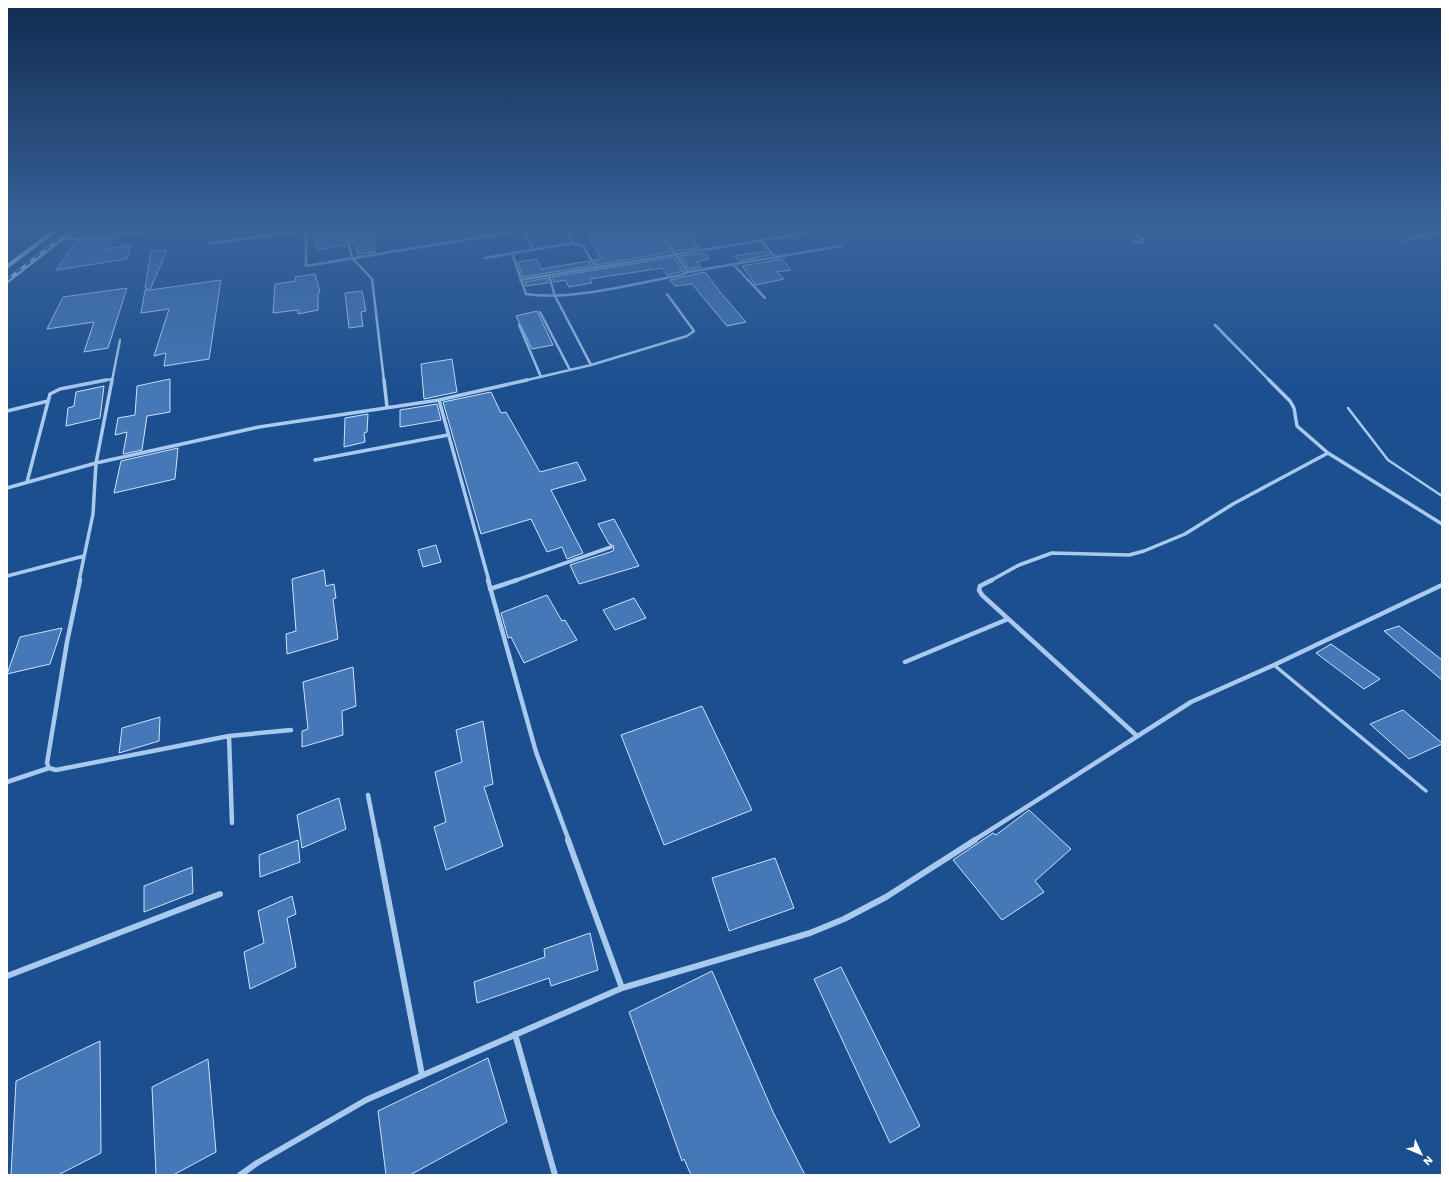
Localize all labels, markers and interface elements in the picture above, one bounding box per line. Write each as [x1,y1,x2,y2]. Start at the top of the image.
north arrow [1401,1134,1441,1174]
text: N [1420,1153,1435,1168]

